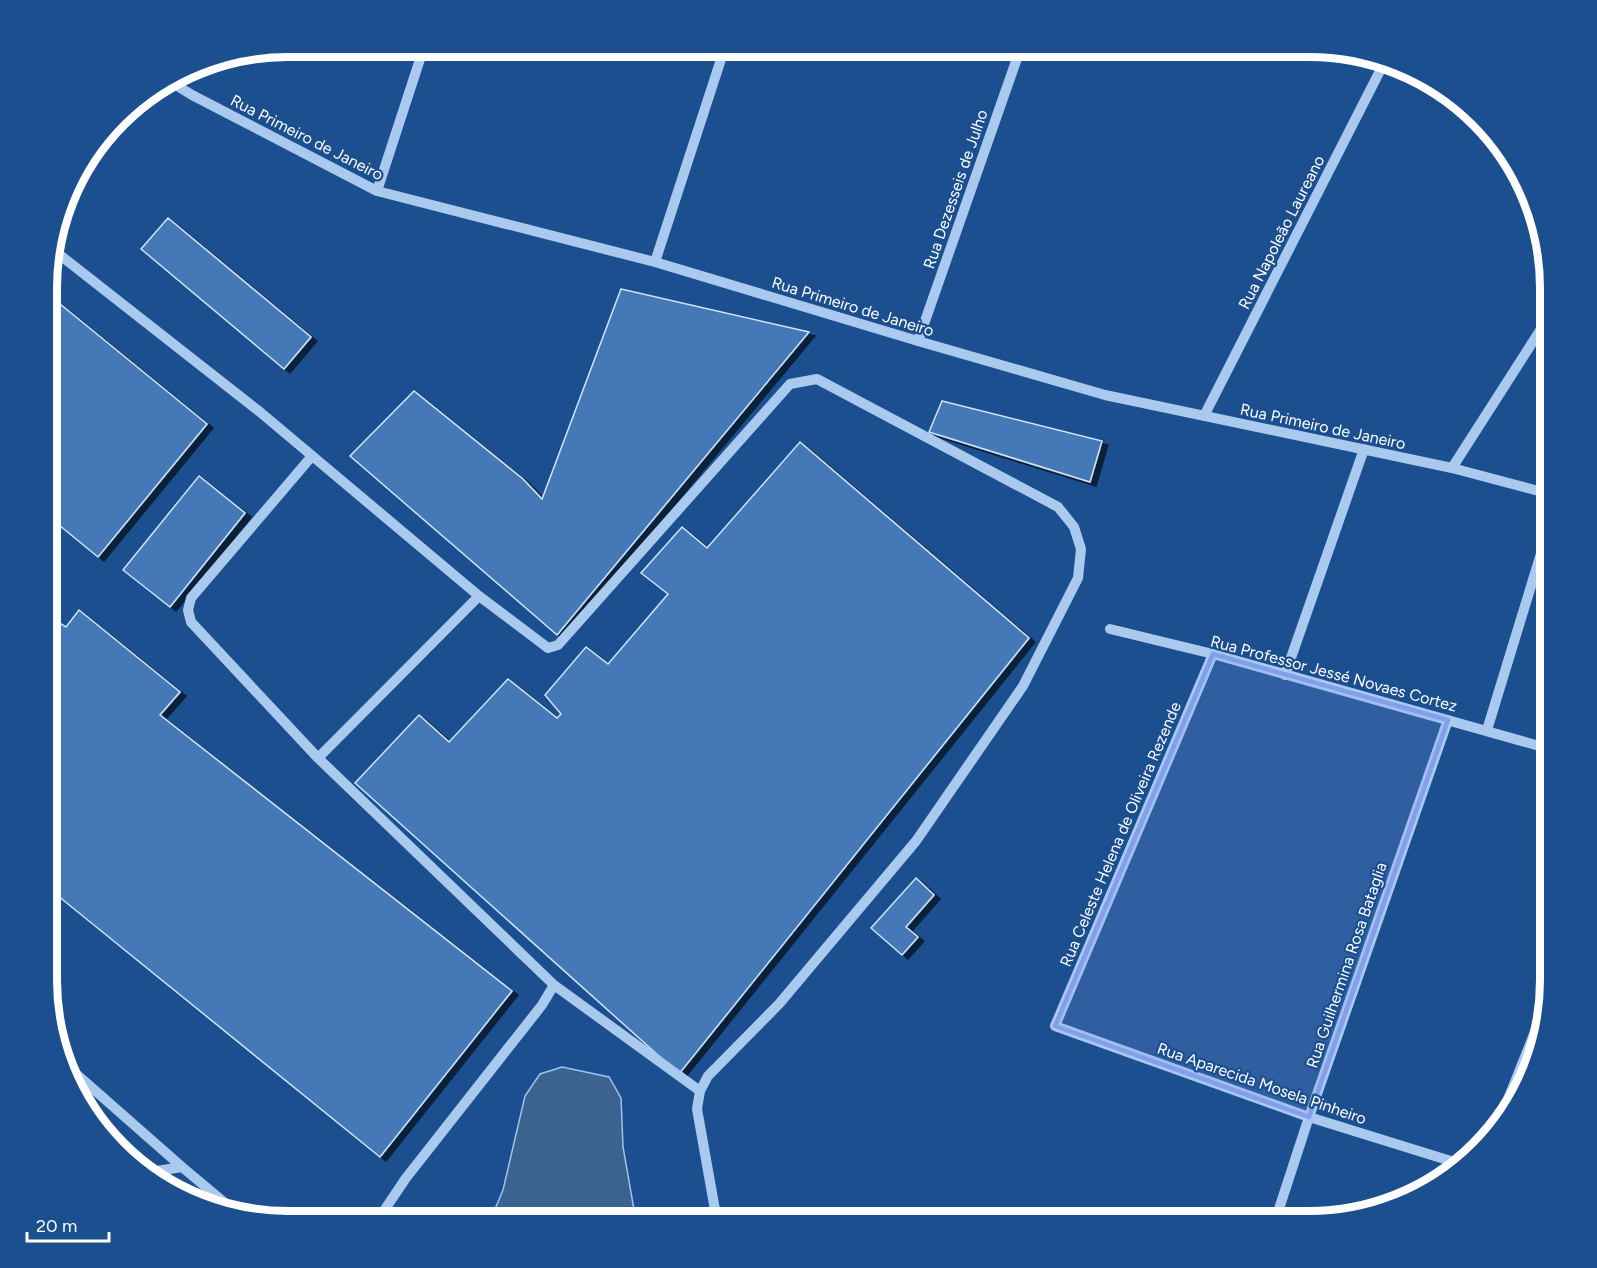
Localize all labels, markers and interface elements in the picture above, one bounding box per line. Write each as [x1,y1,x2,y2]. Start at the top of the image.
street label: Rua Primeiro de Janeiro [227,91,386,184]
street label: Rua Dezesseis de Julho [919,107,992,271]
street label: Rua Napoleão Laureano [1234,152,1328,312]
street label: Rua Primeiro de Janeiro [769,273,936,340]
street label: Rua Primeiro de Janeiro [1238,400,1407,453]
street label: Rua Professor Jessé Novaes Cortez [1209,631,1459,716]
street label: Rua Celeste Helena de Oliveira Rezende [1056,699,1185,970]
street label: Rua Guilhermina Rosa Bataglia [1302,860,1391,1071]
street label: Rua Aparecida Mosela Pinheiro [1155,1039,1369,1128]
scale bar [27,1205,110,1243]
text: 20 m [36,1215,77,1237]

